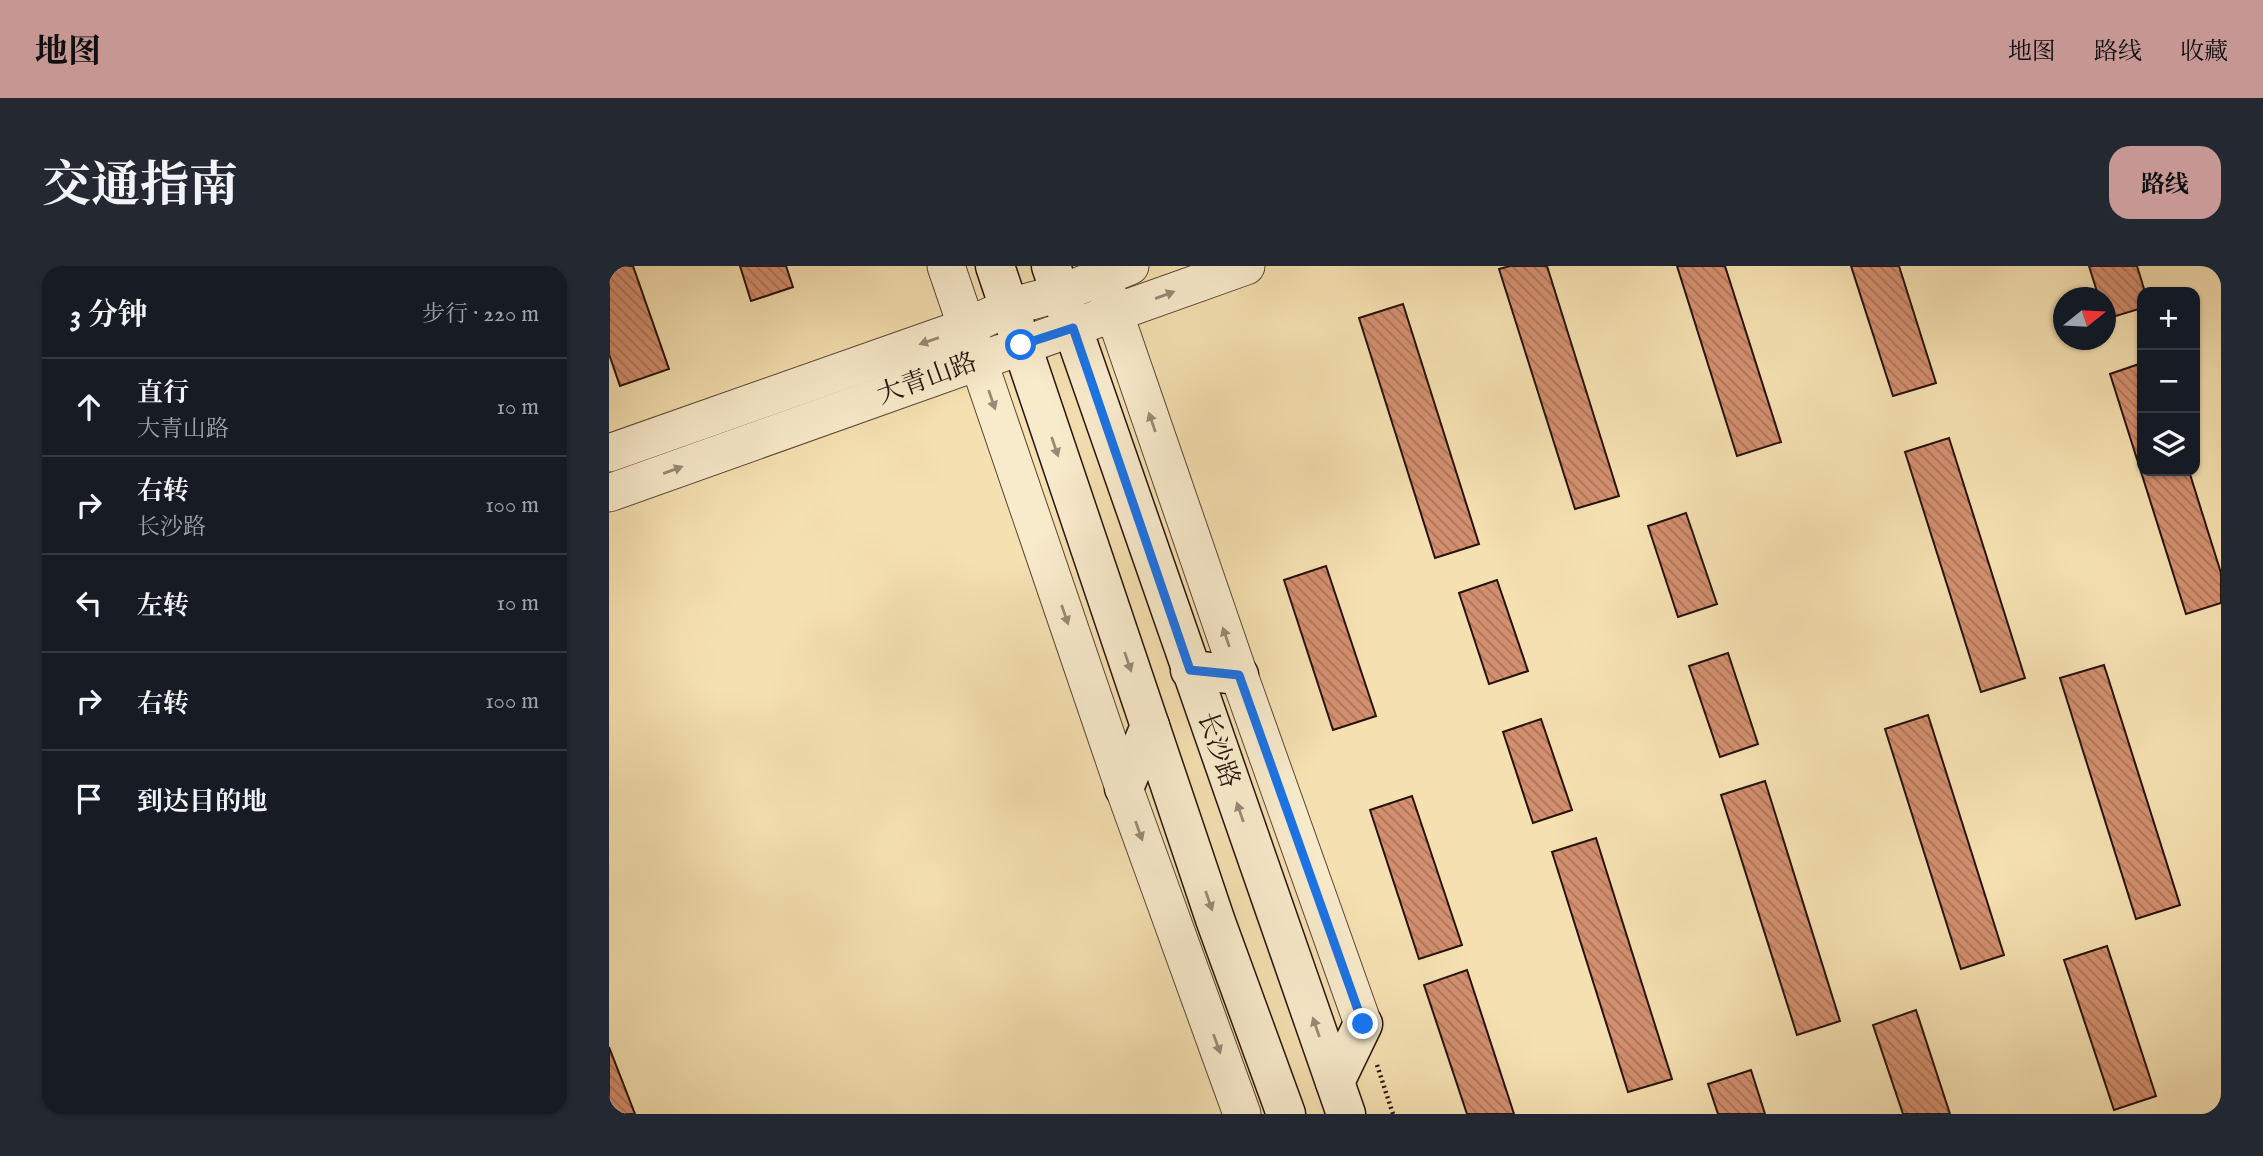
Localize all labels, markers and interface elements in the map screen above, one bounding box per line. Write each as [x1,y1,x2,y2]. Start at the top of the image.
text: 地图 [35,32,101,74]
text: 地图 [2008,37,2056,68]
text: 路线 [2094,37,2142,68]
text: 收藏 [2180,37,2228,68]
button: 路线 [2109,146,2221,219]
text: 交通指南 [42,157,238,219]
north arrow [2053,287,2116,350]
map controls [2137,287,2200,476]
button: + [2137,287,2200,350]
one-way arrow [1154,289,1175,300]
text: 3 分钟 [70,297,148,335]
text: 步行 · 220 m [422,300,539,329]
route start [1005,329,1036,360]
one-way arrow [919,336,940,347]
street label: 大青山路 [872,346,982,412]
button: − [2137,350,2200,413]
text: 直行 [137,377,189,410]
icon: ahead [70,388,108,426]
one-way arrow [987,390,998,411]
text: 10 m [496,393,539,422]
one-way arrow [1146,411,1157,432]
button: layers [2137,413,2200,476]
text: 大青山路 [137,415,229,444]
one-way arrow [1051,436,1061,457]
one-way arrow [663,464,684,475]
text: 右转 [137,475,189,508]
icon: right [70,486,108,524]
text: 100 m [485,491,539,520]
text: 长沙路 [137,513,206,542]
icon: left [70,584,108,622]
text: 10 m [496,589,539,618]
text: 左转 [137,590,189,623]
one-way arrow [1060,605,1071,626]
one-way arrow [1220,626,1231,647]
one-way arrow [1123,652,1134,673]
icon: right [70,682,108,720]
text: 100 m [485,687,539,716]
text: 右转 [137,688,189,721]
street label: 长沙路 [1190,708,1246,792]
icon: arrive [70,780,108,818]
text: 到达目的地 [137,786,267,819]
one-way arrow [1234,802,1245,823]
one-way arrow [1134,820,1145,841]
one-way arrow [1204,891,1215,912]
route end [1347,1008,1378,1039]
one-way arrow [1310,1016,1321,1037]
one-way arrow [1211,1034,1222,1055]

